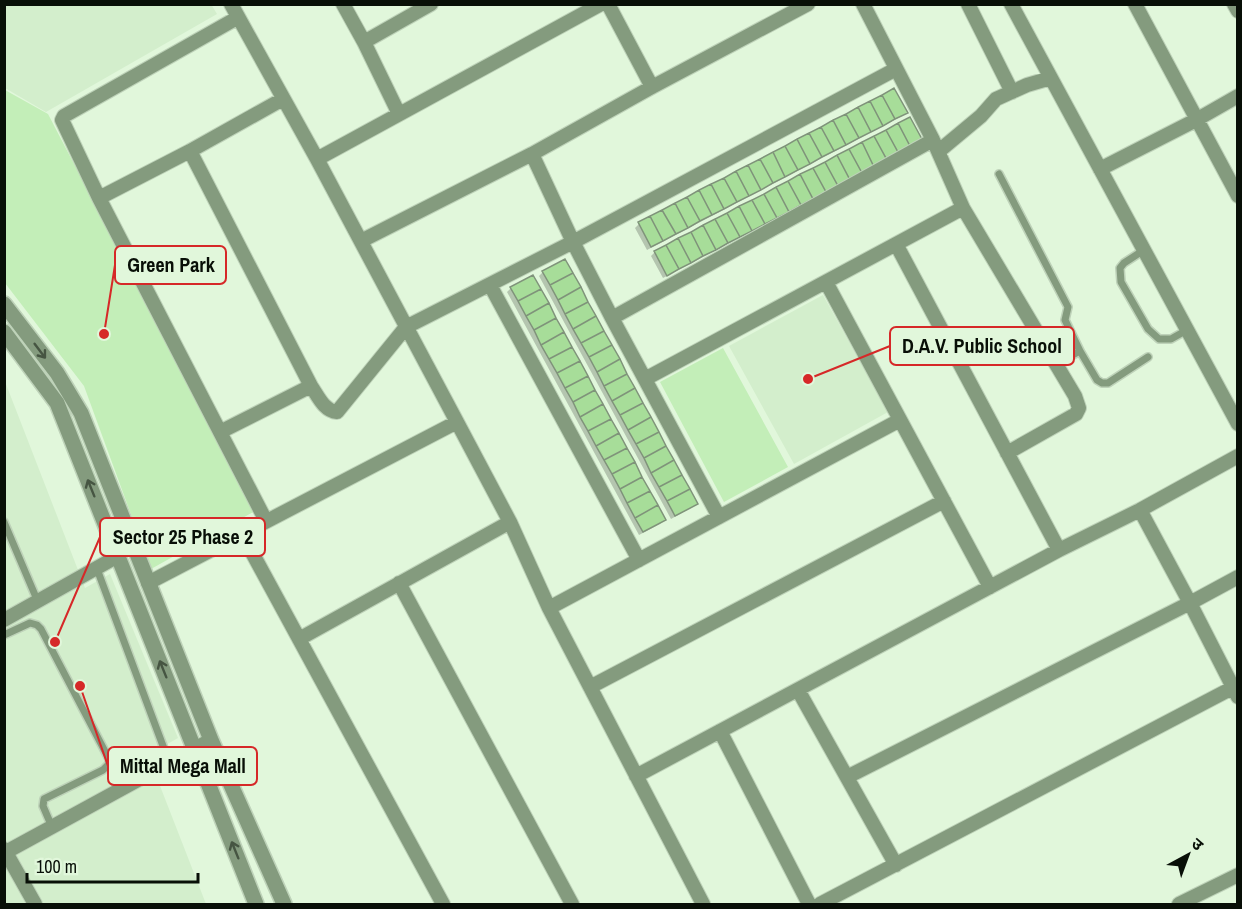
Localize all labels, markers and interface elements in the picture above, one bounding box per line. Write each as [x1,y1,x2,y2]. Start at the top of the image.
callout: Green Park [115,246,226,284]
text: Green Park [127,251,216,278]
callout: D.A.V. Public School [890,327,1074,365]
text: D.A.V. Public School [902,332,1062,359]
one-way arrow [33,342,46,358]
one-way arrow [85,479,96,497]
callout: Sector 25 Phase 2 [100,518,265,556]
text: Sector 25 Phase 2 [113,523,253,550]
one-way arrow [157,660,168,679]
callout: Mittal Mega Mall [108,747,257,785]
text: Mittal Mega Mall [120,752,246,779]
north arrow [1158,825,1218,885]
text: उ [1187,832,1209,855]
one-way arrow [229,841,240,860]
scale bar [27,846,198,884]
text: 100 m [36,854,77,879]

